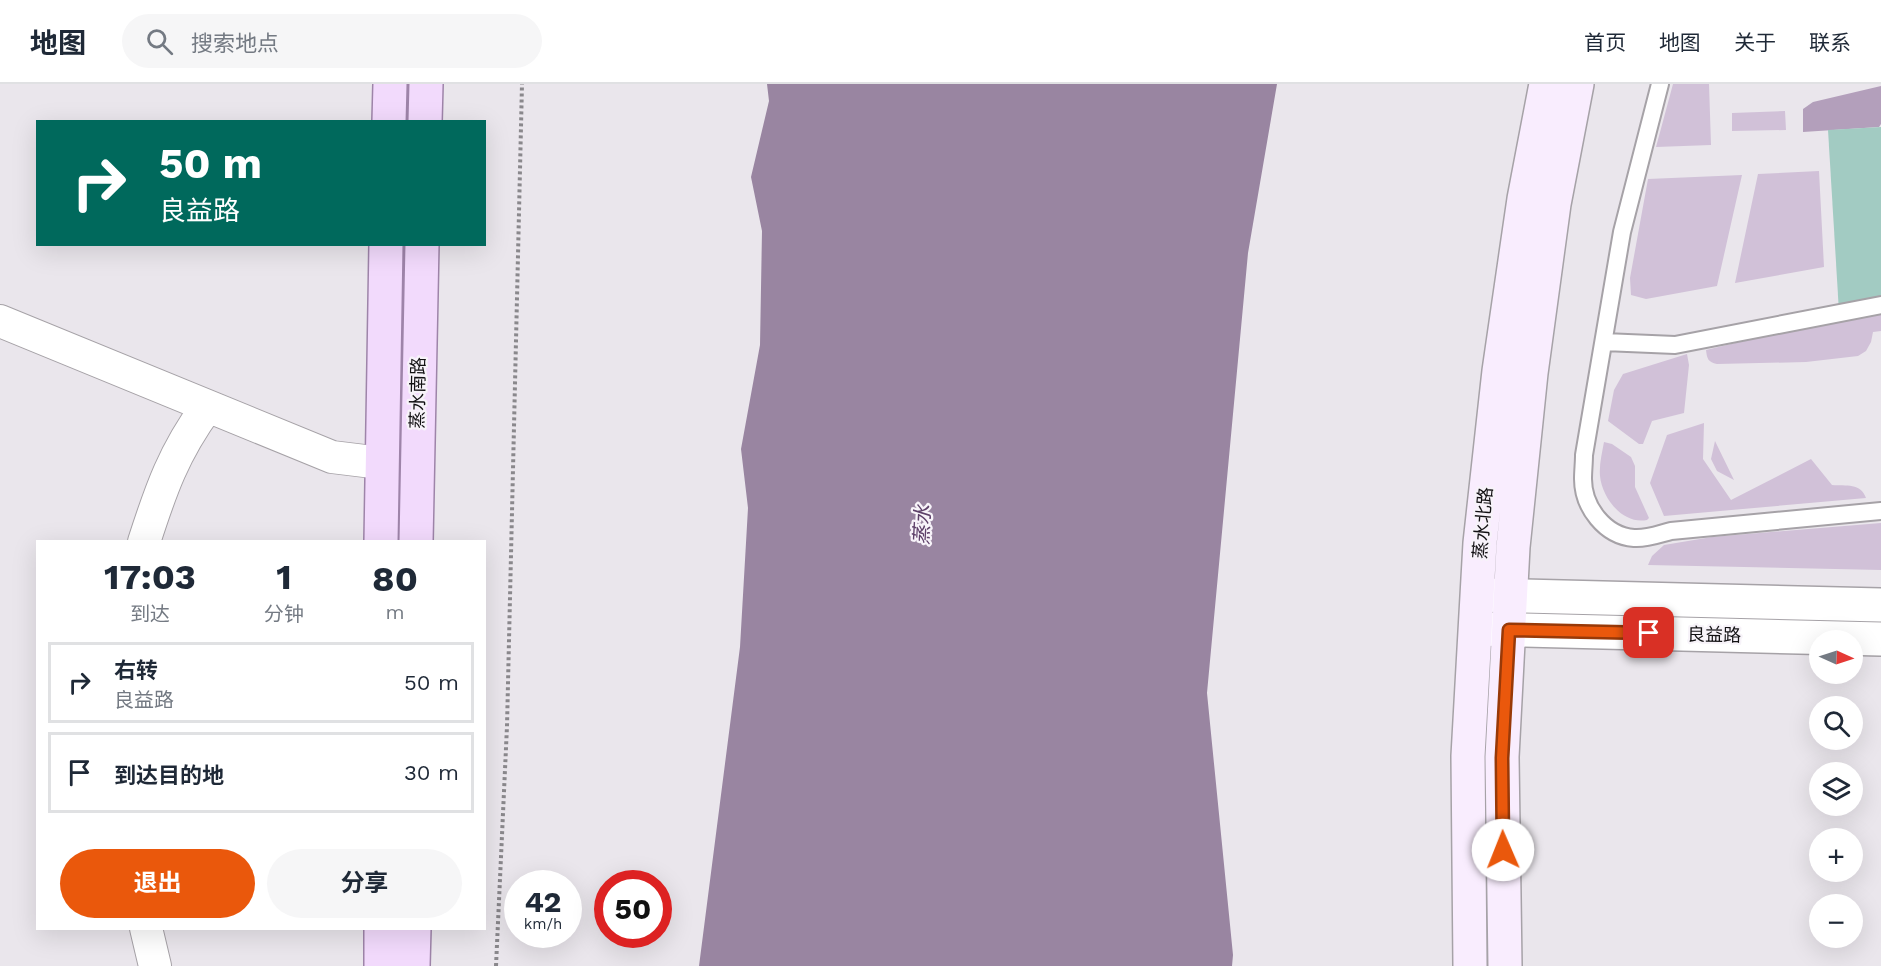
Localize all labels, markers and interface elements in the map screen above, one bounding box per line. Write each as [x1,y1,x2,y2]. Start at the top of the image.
search box [122,14,542,68]
icon: search [143,25,176,58]
text: 地图 [30,27,86,60]
text: 首页 [1584,30,1626,55]
text: 地图 [1659,30,1701,55]
text: 关于 [1734,30,1776,55]
text: 联系 [1809,30,1851,55]
text: 搜索地点 [191,31,279,56]
text: 50 m [159,139,262,188]
icon: right [60,144,138,222]
text: 良益路 [159,195,240,227]
street label: 蒸水南路 [406,357,429,429]
street label: 蒸水北路 [1469,486,1496,560]
water label: 蒸水 [909,503,935,546]
text: 17:03 [104,556,196,598]
text: 1 [276,556,292,598]
text: 80 [372,558,418,600]
text: m [385,600,405,624]
text: 到达 [130,602,170,626]
text: 分钟 [264,602,304,626]
pin [1623,607,1674,658]
icon: arrive [1632,616,1665,649]
street label: 良益路 [1687,624,1741,645]
north arrow [1809,630,1863,684]
map controls [1809,630,1863,948]
text: 右转 [114,658,158,683]
icon: right [63,666,96,699]
text: 50 m [404,670,459,695]
text: 良益路 [114,688,174,712]
button: search [1809,696,1863,750]
icon: arrive [63,756,96,789]
text: 30 m [404,760,459,785]
button: layers [1809,762,1863,816]
text: 到达目的地 [114,763,224,788]
position arrow [1471,818,1535,882]
button: + [1809,828,1863,882]
button: 退出 [60,849,255,918]
button: 分享 [267,849,462,918]
speed limit sign: 50 [594,870,672,948]
text: 42 [525,884,561,919]
button: − [1809,894,1863,948]
text: km/h [524,915,562,933]

